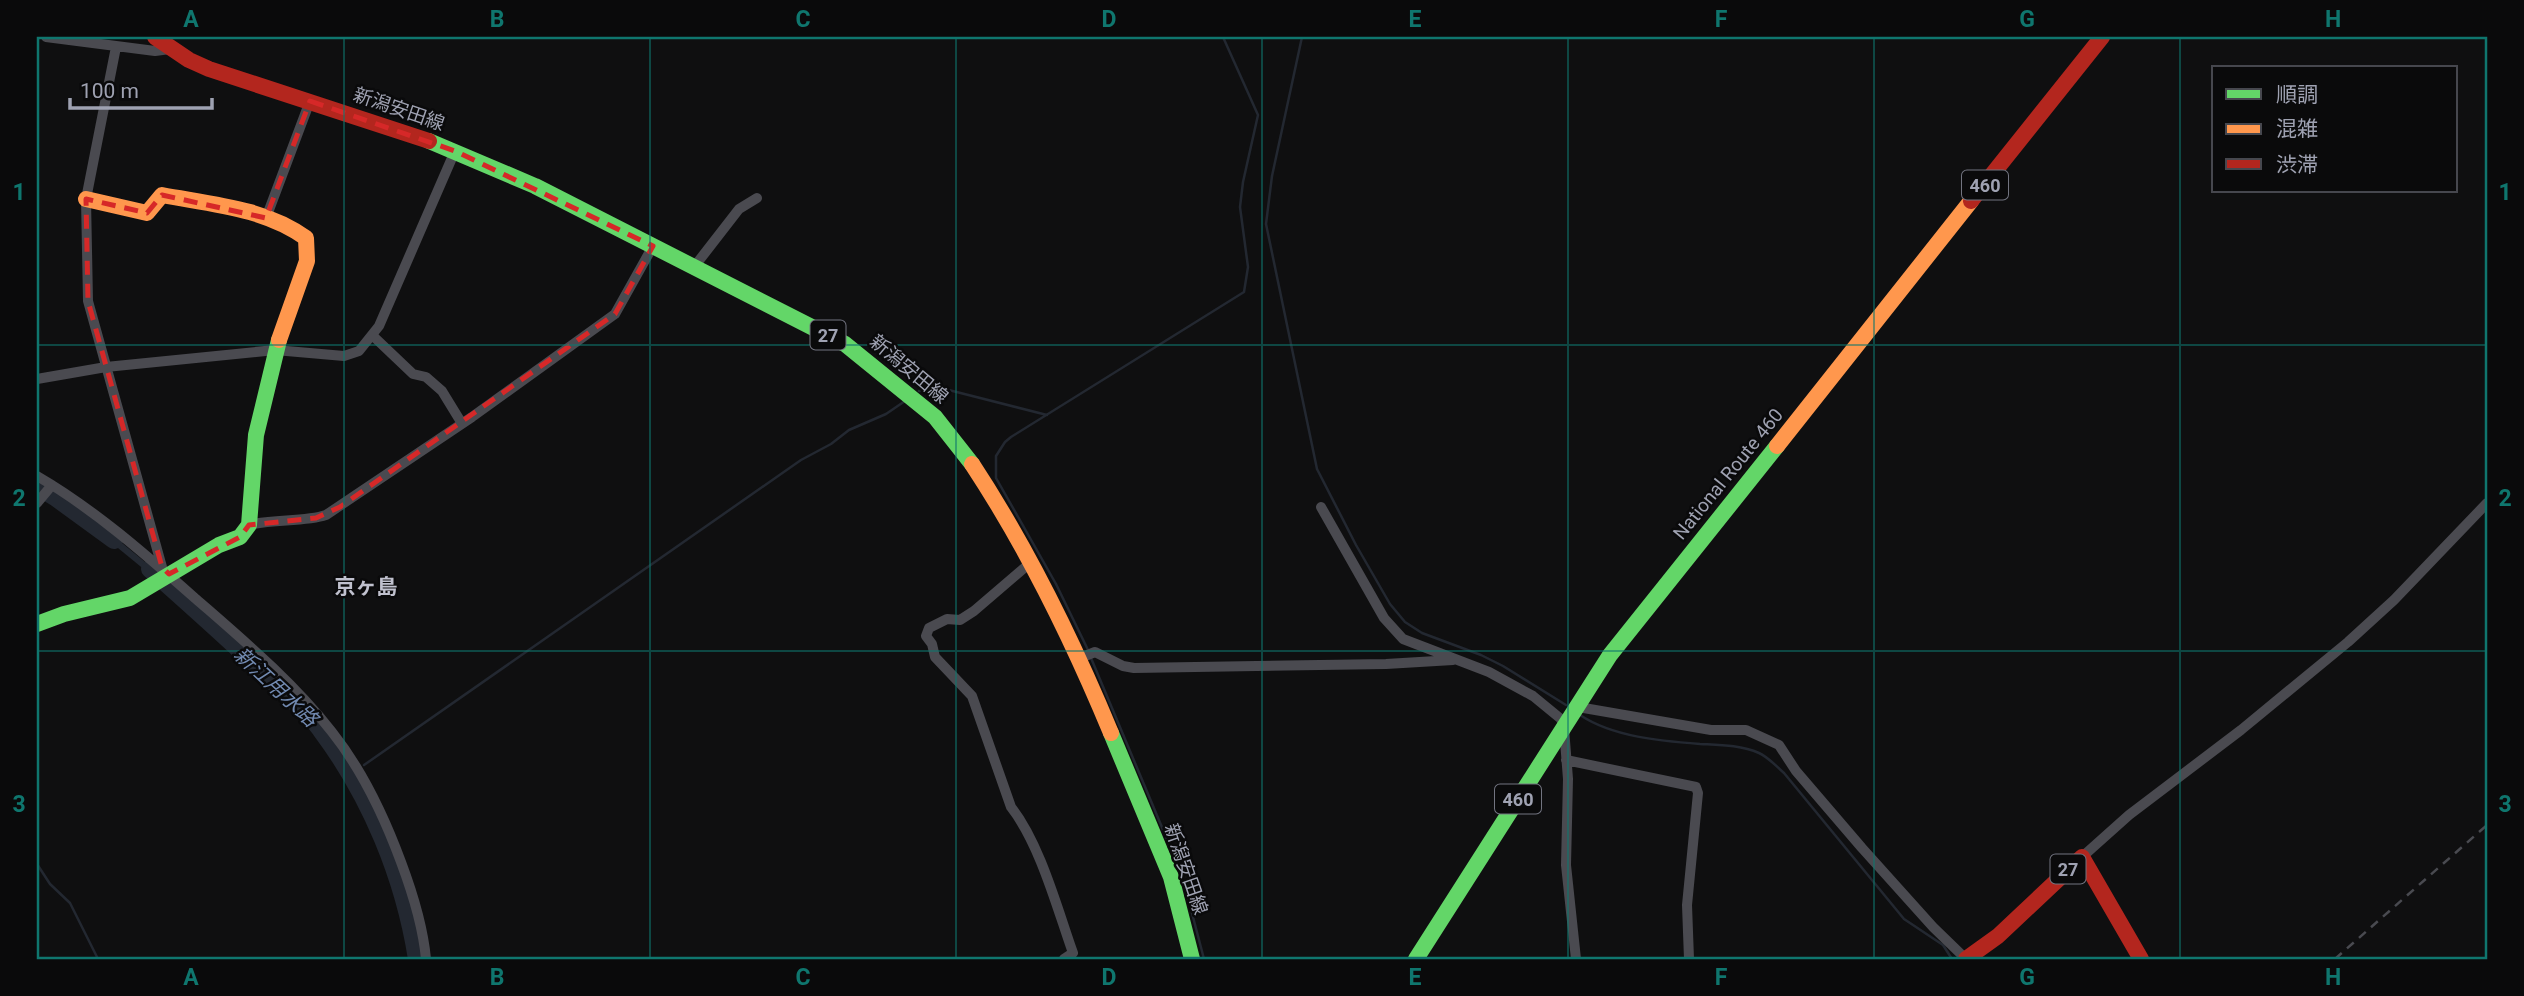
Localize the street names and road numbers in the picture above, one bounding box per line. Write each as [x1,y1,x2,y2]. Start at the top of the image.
street label: 新潟安田線 [350,83,448,135]
road number: 460 [1962,170,2008,200]
road number: 27 [810,320,846,349]
street label: 新潟安田線 [865,330,953,408]
street label: National Route 460 [1668,404,1788,544]
road number: 460 [1495,784,1541,814]
street label: 新潟安田線 [1160,820,1212,918]
road number: 27 [2050,854,2086,884]

